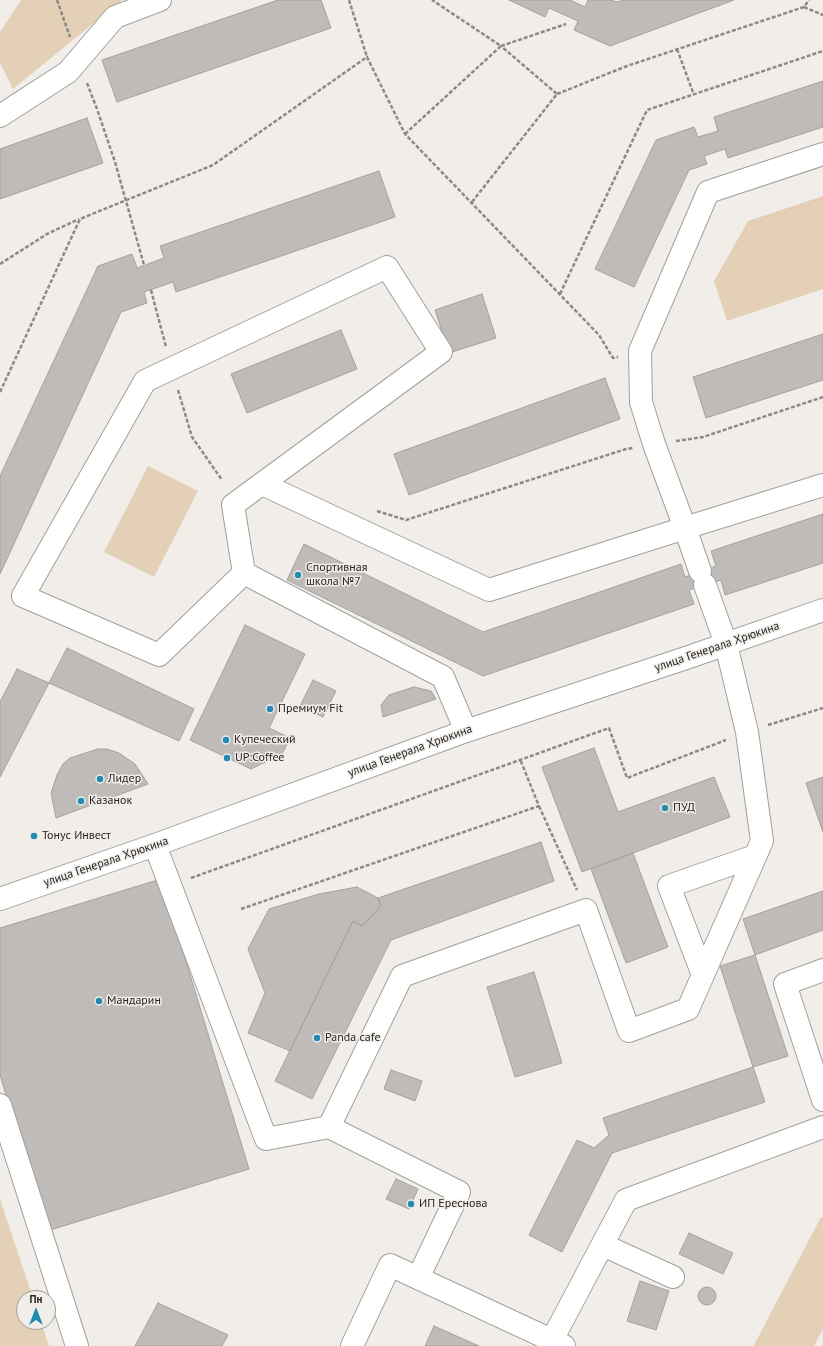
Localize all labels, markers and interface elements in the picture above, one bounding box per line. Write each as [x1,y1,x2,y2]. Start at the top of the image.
place label: Спортивная школа №7 [306,561,367,589]
marker: Спортивная школа №7 [293,570,303,580]
street label: улица Генерала Хрюкина [653,619,781,675]
place label: Премиум Fit [278,702,343,716]
marker: Премиум Fit [265,704,275,714]
street label: улица Генерала Хрюкина [346,722,474,780]
place label: Купеческий [234,733,296,747]
marker: Купеческий [221,735,231,745]
place label: UP:Coffee [235,751,284,765]
marker: UP:Coffee [222,753,232,763]
place label: Лидер [108,772,141,786]
marker: Лидер [95,774,105,784]
place label: Казанок [89,794,132,808]
marker: Казанок [76,796,86,806]
place label: ПУД [673,801,695,815]
marker: ПУД [660,803,670,813]
place label: Тонус Инвест [42,829,111,843]
marker: Тонус Инвест [29,831,39,841]
street label: улица Генерала Хрюкина [42,834,170,890]
place label: Мандарин [107,994,161,1008]
marker: Мандарин [94,996,104,1006]
place label: Panda cafe [325,1031,381,1045]
marker: Panda cafe [312,1033,322,1043]
place label: ИП Ереснова [419,1197,487,1211]
marker: ИП Ереснова [406,1199,416,1209]
north arrow [16,1290,56,1330]
text: Пн [30,1292,42,1306]

